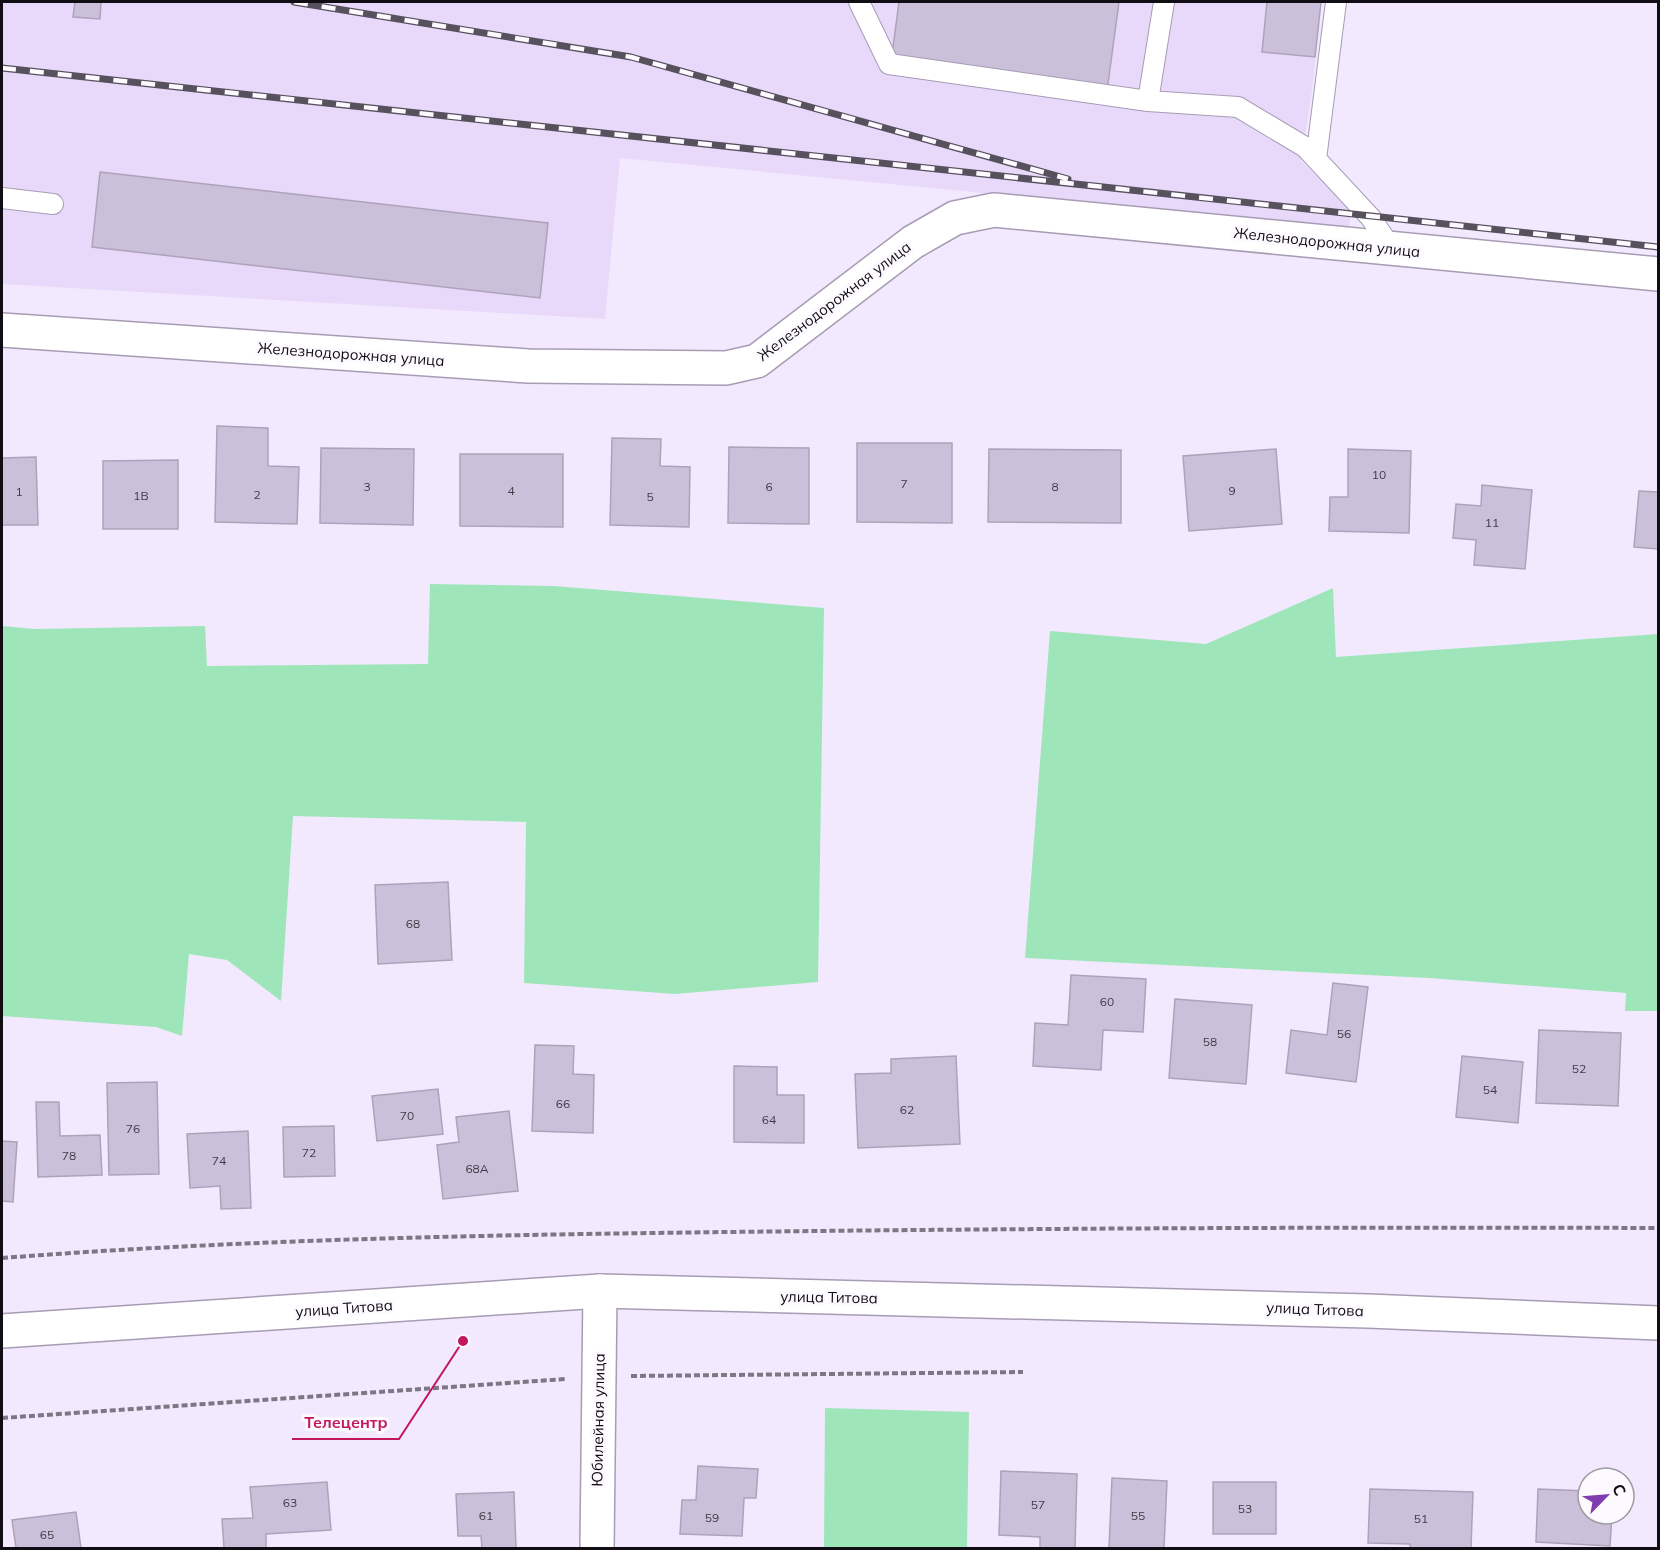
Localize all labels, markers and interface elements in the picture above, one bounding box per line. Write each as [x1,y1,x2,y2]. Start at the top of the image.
street label: Железнодорожная улица [1233,223,1421,261]
street label: Железнодорожная улица [753,237,915,365]
street label: Железнодорожная улица [257,338,445,370]
house number: 10 [1372,467,1386,482]
house number: 7 [900,476,908,491]
house number: 3 [363,479,371,494]
house number: 6 [765,479,773,494]
house number: 8 [1051,479,1059,494]
house number: 4 [507,483,515,498]
house number: 9 [1228,483,1236,498]
house number: 1 [15,484,23,499]
house number: 2 [253,487,261,502]
house number: 1В [133,488,149,503]
house number: 5 [646,489,654,504]
house number: 11 [1485,515,1499,530]
house number: 68 [406,916,420,931]
house number: 60 [1100,994,1114,1009]
house number: 56 [1337,1026,1351,1041]
house number: 58 [1203,1034,1217,1049]
house number: 52 [1572,1061,1586,1076]
house number: 54 [1483,1082,1497,1097]
house number: 66 [556,1096,570,1111]
house number: 62 [900,1102,914,1117]
house number: 70 [400,1108,414,1123]
house number: 64 [762,1112,776,1127]
house number: 76 [126,1121,140,1136]
house number: 72 [302,1145,316,1160]
house number: 78 [62,1148,76,1163]
house number: 74 [212,1153,226,1168]
house number: 68А [465,1161,489,1176]
street label: улица Титова [780,1287,878,1307]
street label: улица Титова [295,1295,393,1321]
street label: улица Титова [1266,1298,1364,1320]
street label: Юбилейная улица [587,1353,609,1487]
callout: Телецентр [292,1405,399,1439]
text: Телецентр [304,1412,388,1432]
north arrow [1576,1466,1636,1526]
text: С [1608,1480,1631,1499]
house number: 63 [283,1495,297,1510]
house number: 57 [1031,1497,1045,1512]
house number: 53 [1238,1501,1252,1516]
house number: 61 [479,1508,493,1523]
house number: 55 [1131,1508,1145,1523]
house number: 59 [705,1510,719,1525]
house number: 51 [1414,1511,1428,1526]
house number: 65 [40,1527,54,1542]

